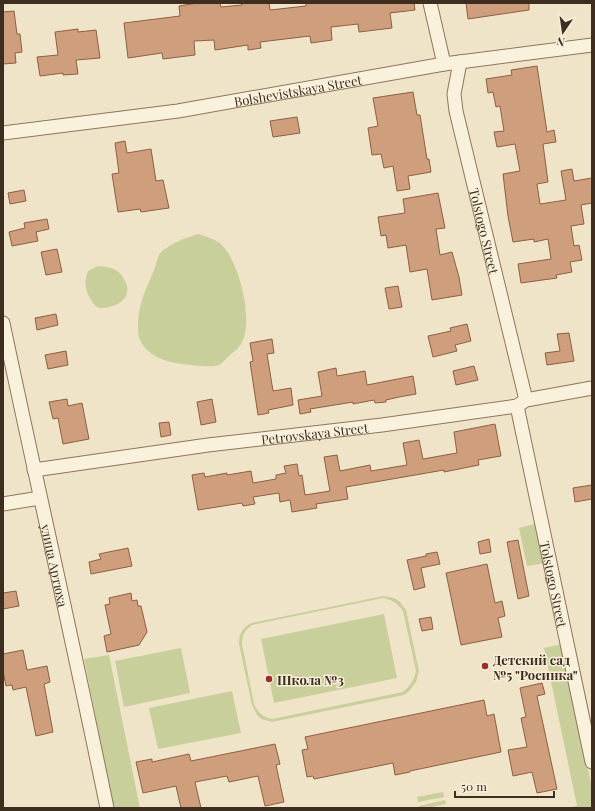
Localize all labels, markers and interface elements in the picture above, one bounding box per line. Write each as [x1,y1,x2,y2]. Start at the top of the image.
north arrow [543,12,583,52]
text: N [555,34,566,50]
street label: Bolshevistskaya Street [232,70,363,109]
street label: Tolstogo Street [466,186,504,276]
street label: Petrovskaya Street [260,418,369,447]
street label: улица Артюха [38,522,73,609]
street label: Tolstogo Street [537,539,572,629]
place label: Детский сад №5 "Росинка" [493,651,578,683]
marker: Детский сад №5 "Росинка" [480,661,490,671]
place label: Школа №3 [277,671,344,688]
marker: Школа №3 [264,674,274,684]
scale bar [455,773,554,799]
text: 50 m [461,778,487,794]

